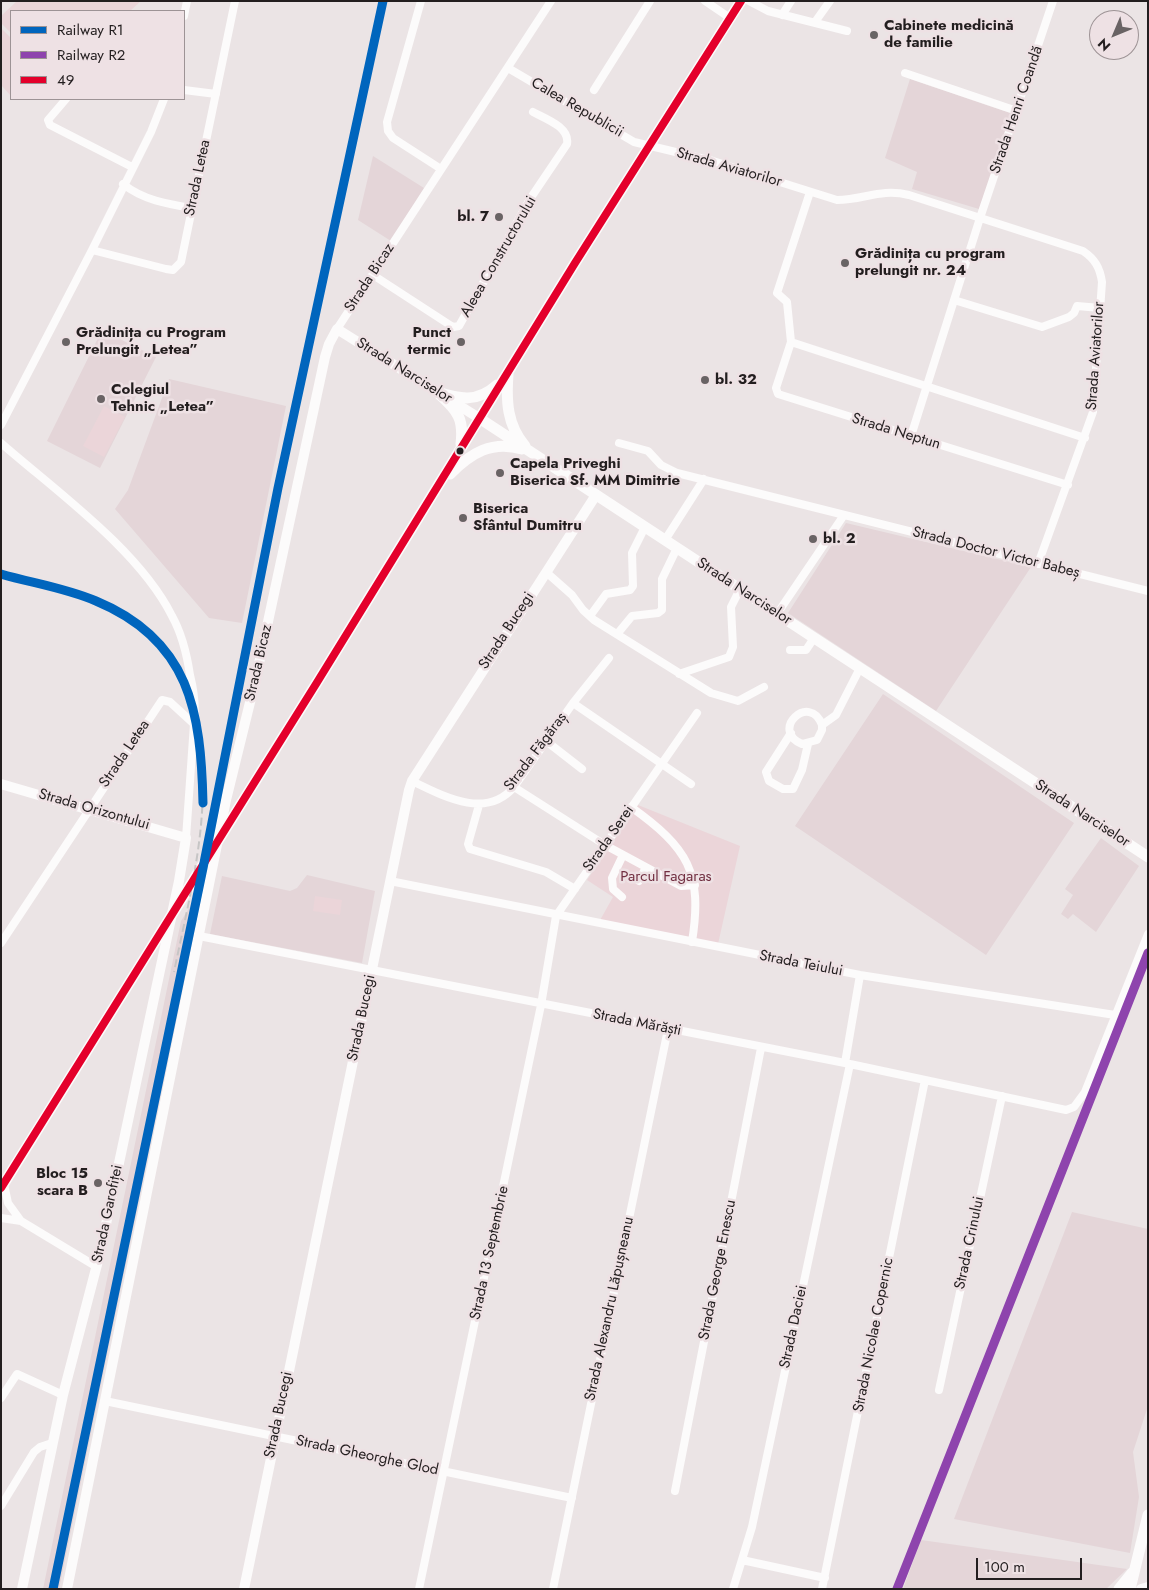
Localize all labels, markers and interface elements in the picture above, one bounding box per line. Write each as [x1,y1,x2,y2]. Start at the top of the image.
legend [10,10,185,100]
north arrow [1089,10,1139,60]
place label: Cabinete medicină de familie [884,17,1014,52]
text: Railway R1 [57,19,124,41]
marker: Cabinete medicină de familie [868,29,880,41]
text: N [1093,34,1115,56]
text: Railway R2 [57,44,125,66]
street label: Strada Henri Coandă [987,44,1047,176]
text: 49 [57,69,74,91]
street label: Calea Republicii [528,74,626,142]
street label: Strada Letea [181,138,215,218]
street label: Strada Aviatorilor [674,144,784,192]
street label: Aleea Constructorului [457,193,541,321]
place label: bl. 7 [457,208,489,226]
marker: bl. 7 [493,211,505,223]
street label: Strada Bicaz [341,240,399,316]
place label: Grădinița cu program prelungit nr. 24 [855,245,1005,280]
marker: Grădinița cu program prelungit nr. 24 [839,257,851,269]
street label: Strada Aviatorilor [1083,301,1109,411]
place label: Grădinița cu Program Prelungit „Letea” [76,324,226,359]
place label: Punct termic [408,324,451,359]
street label: Strada Narciselor [353,334,455,408]
marker: Grădinița cu Program Prelungit „Letea” [60,336,72,348]
marker: Punct termic [455,336,467,348]
place label: bl. 32 [715,371,757,389]
marker: bl. 32 [699,374,711,386]
place label: Colegiul Tehnic „Letea” [111,381,214,416]
marker: Colegiul Tehnic „Letea” [95,393,107,405]
street label: Strada Neptun [850,410,942,454]
unlabelled marker [455,446,465,456]
place label: Capela Priveghi Biserica Sf. MM Dimitrie [510,455,680,490]
marker: Capela Priveghi Biserica Sf. MM Dimitrie [494,467,506,479]
place label: Biserica Sfântul Dumitru [473,500,582,535]
marker: Biserica Sfântul Dumitru [457,512,469,524]
street label: Strada Doctor Victor Babeș [910,523,1082,583]
place label: bl. 2 [823,530,855,548]
marker: bl. 2 [807,533,819,545]
street label: Strada Narciselor [693,555,795,629]
street label: Strada Bucegi [475,589,539,673]
street label: Strada Bicaz [241,623,277,703]
street label: Strada Făgăraș [501,709,571,795]
street label: Strada Letea [96,717,154,791]
street label: Strada Narciselor [1031,777,1133,851]
street label: Strada Orizontului [36,786,152,834]
street label: Strada Serei [580,802,638,876]
park label: Parcul Fagaras [620,868,712,886]
street label: Strada Teiului [758,947,844,981]
street label: Strada Bucegi [344,973,380,1063]
street label: Strada Mărăști [591,1006,683,1040]
street label: Strada Garofiței [89,1163,127,1265]
place label: Bloc 15 scara B [36,1165,88,1200]
marker: Bloc 15 scara B [92,1177,104,1189]
street label: Strada 13 Septembrie [467,1184,513,1322]
street label: Strada Crinului [951,1195,989,1291]
street label: Strada George Enescu [696,1198,740,1342]
street label: Strada Alexandru Lăpușneanu [582,1215,638,1403]
street label: Strada Nicolae Copernic [850,1256,898,1414]
street label: Strada Daciei [776,1284,812,1370]
street label: Strada Bucegi [261,1370,297,1460]
street label: Strada Gheorghe Glod [294,1432,440,1480]
scale bar [979,1548,1085,1580]
text: 100 m [984,1556,1025,1578]

